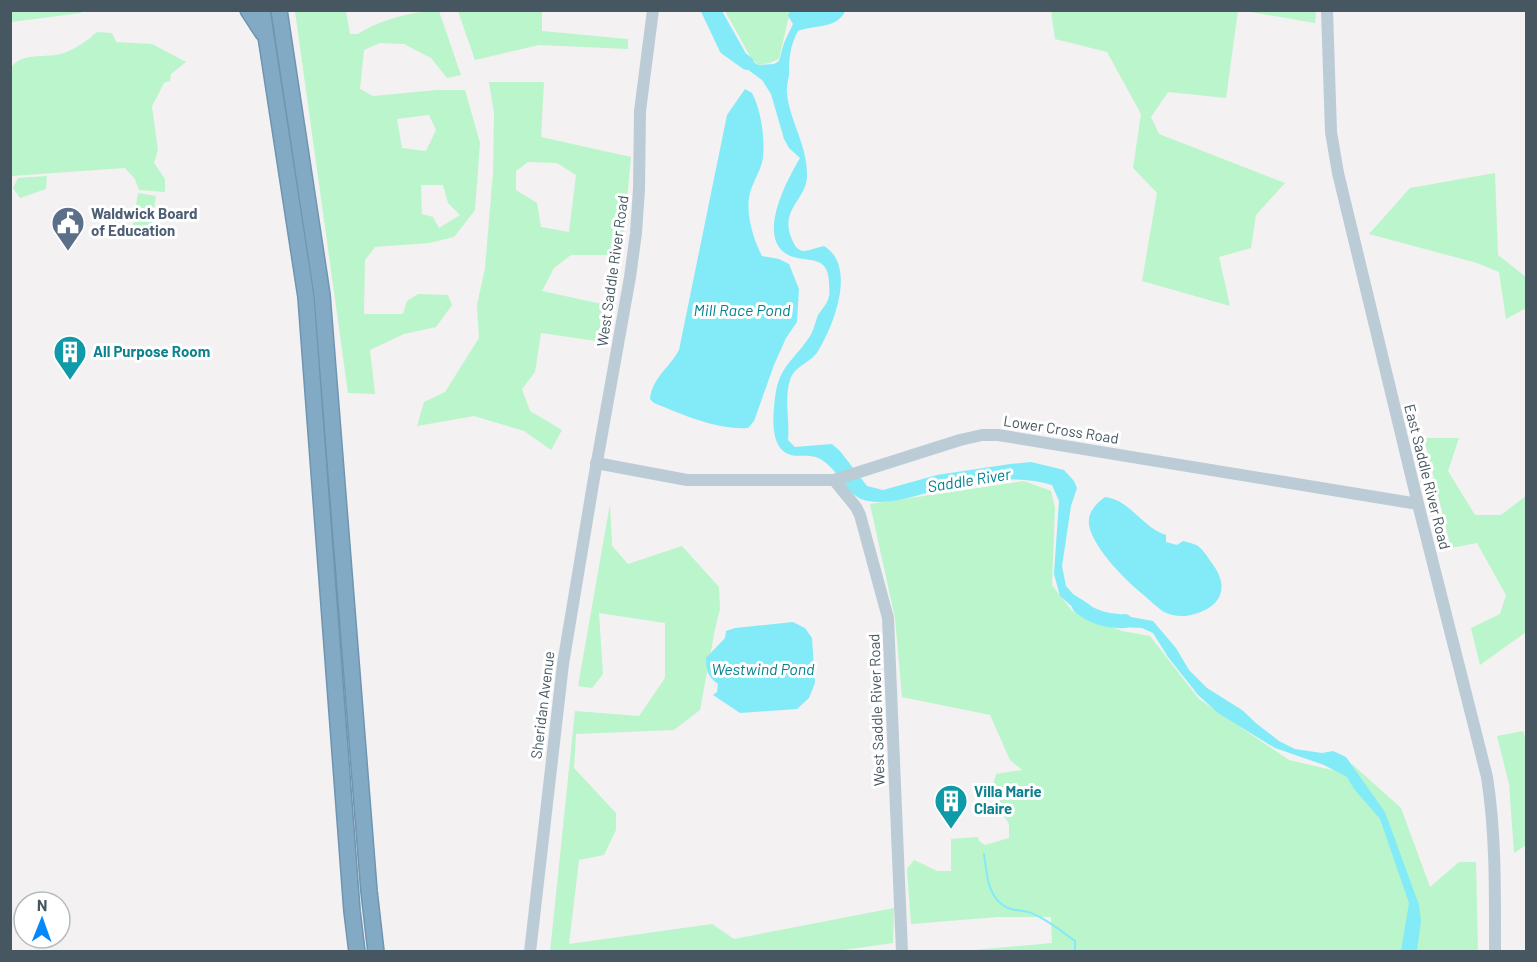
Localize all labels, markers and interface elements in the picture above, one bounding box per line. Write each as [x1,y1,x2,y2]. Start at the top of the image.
street label: West Saddle River Road [592,194,632,348]
place label: Waldwick Board of Education [91,204,198,239]
public building icon: Waldwick Board of Education [50,205,86,252]
water label: Mill Race Pond [694,300,791,319]
building icon: All Purpose Room [52,334,88,381]
place label: All Purpose Room [93,342,210,360]
street label: East Saddle River Road [1401,402,1455,551]
street label: Lower Cross Road [1002,411,1120,447]
water label: Saddle River [926,463,1013,495]
street label: West Saddle River Road [864,633,888,787]
street label: Sheridan Avenue [526,650,558,760]
water label: Westwind Pond [711,659,815,678]
place label: Villa Marie Claire [974,782,1042,817]
building icon: Villa Marie Claire [933,783,969,830]
north arrow [12,890,72,950]
text: N [37,895,48,914]

